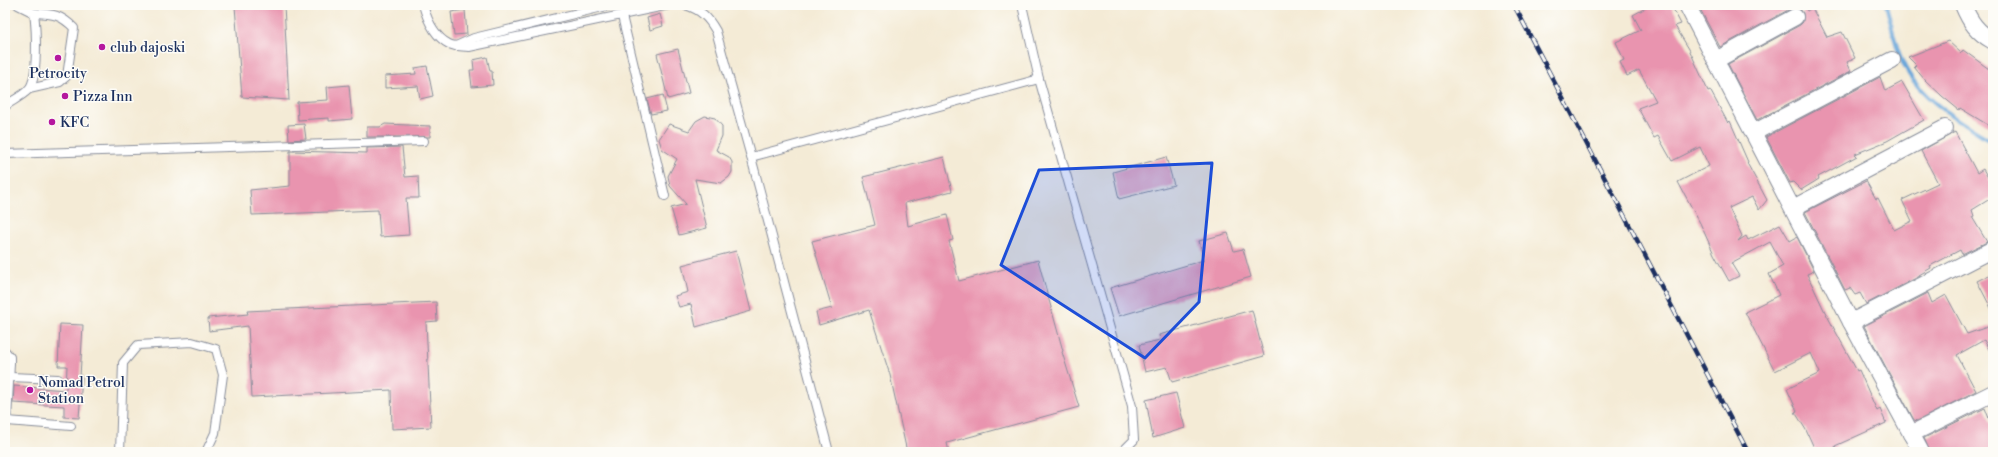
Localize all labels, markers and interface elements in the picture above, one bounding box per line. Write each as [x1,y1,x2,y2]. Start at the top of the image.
place label: club dajoski [110,39,186,57]
marker: club dajoski [97,42,107,52]
marker: Petrocity [53,53,63,63]
place label: Petrocity [29,65,87,83]
place label: Pizza Inn [73,88,133,106]
marker: Pizza Inn [60,91,70,101]
place label: KFC [60,114,89,132]
marker: KFC [47,117,57,127]
place label: Nomad Petrol Station [38,374,125,408]
marker: Nomad Petrol Station [25,385,35,395]

